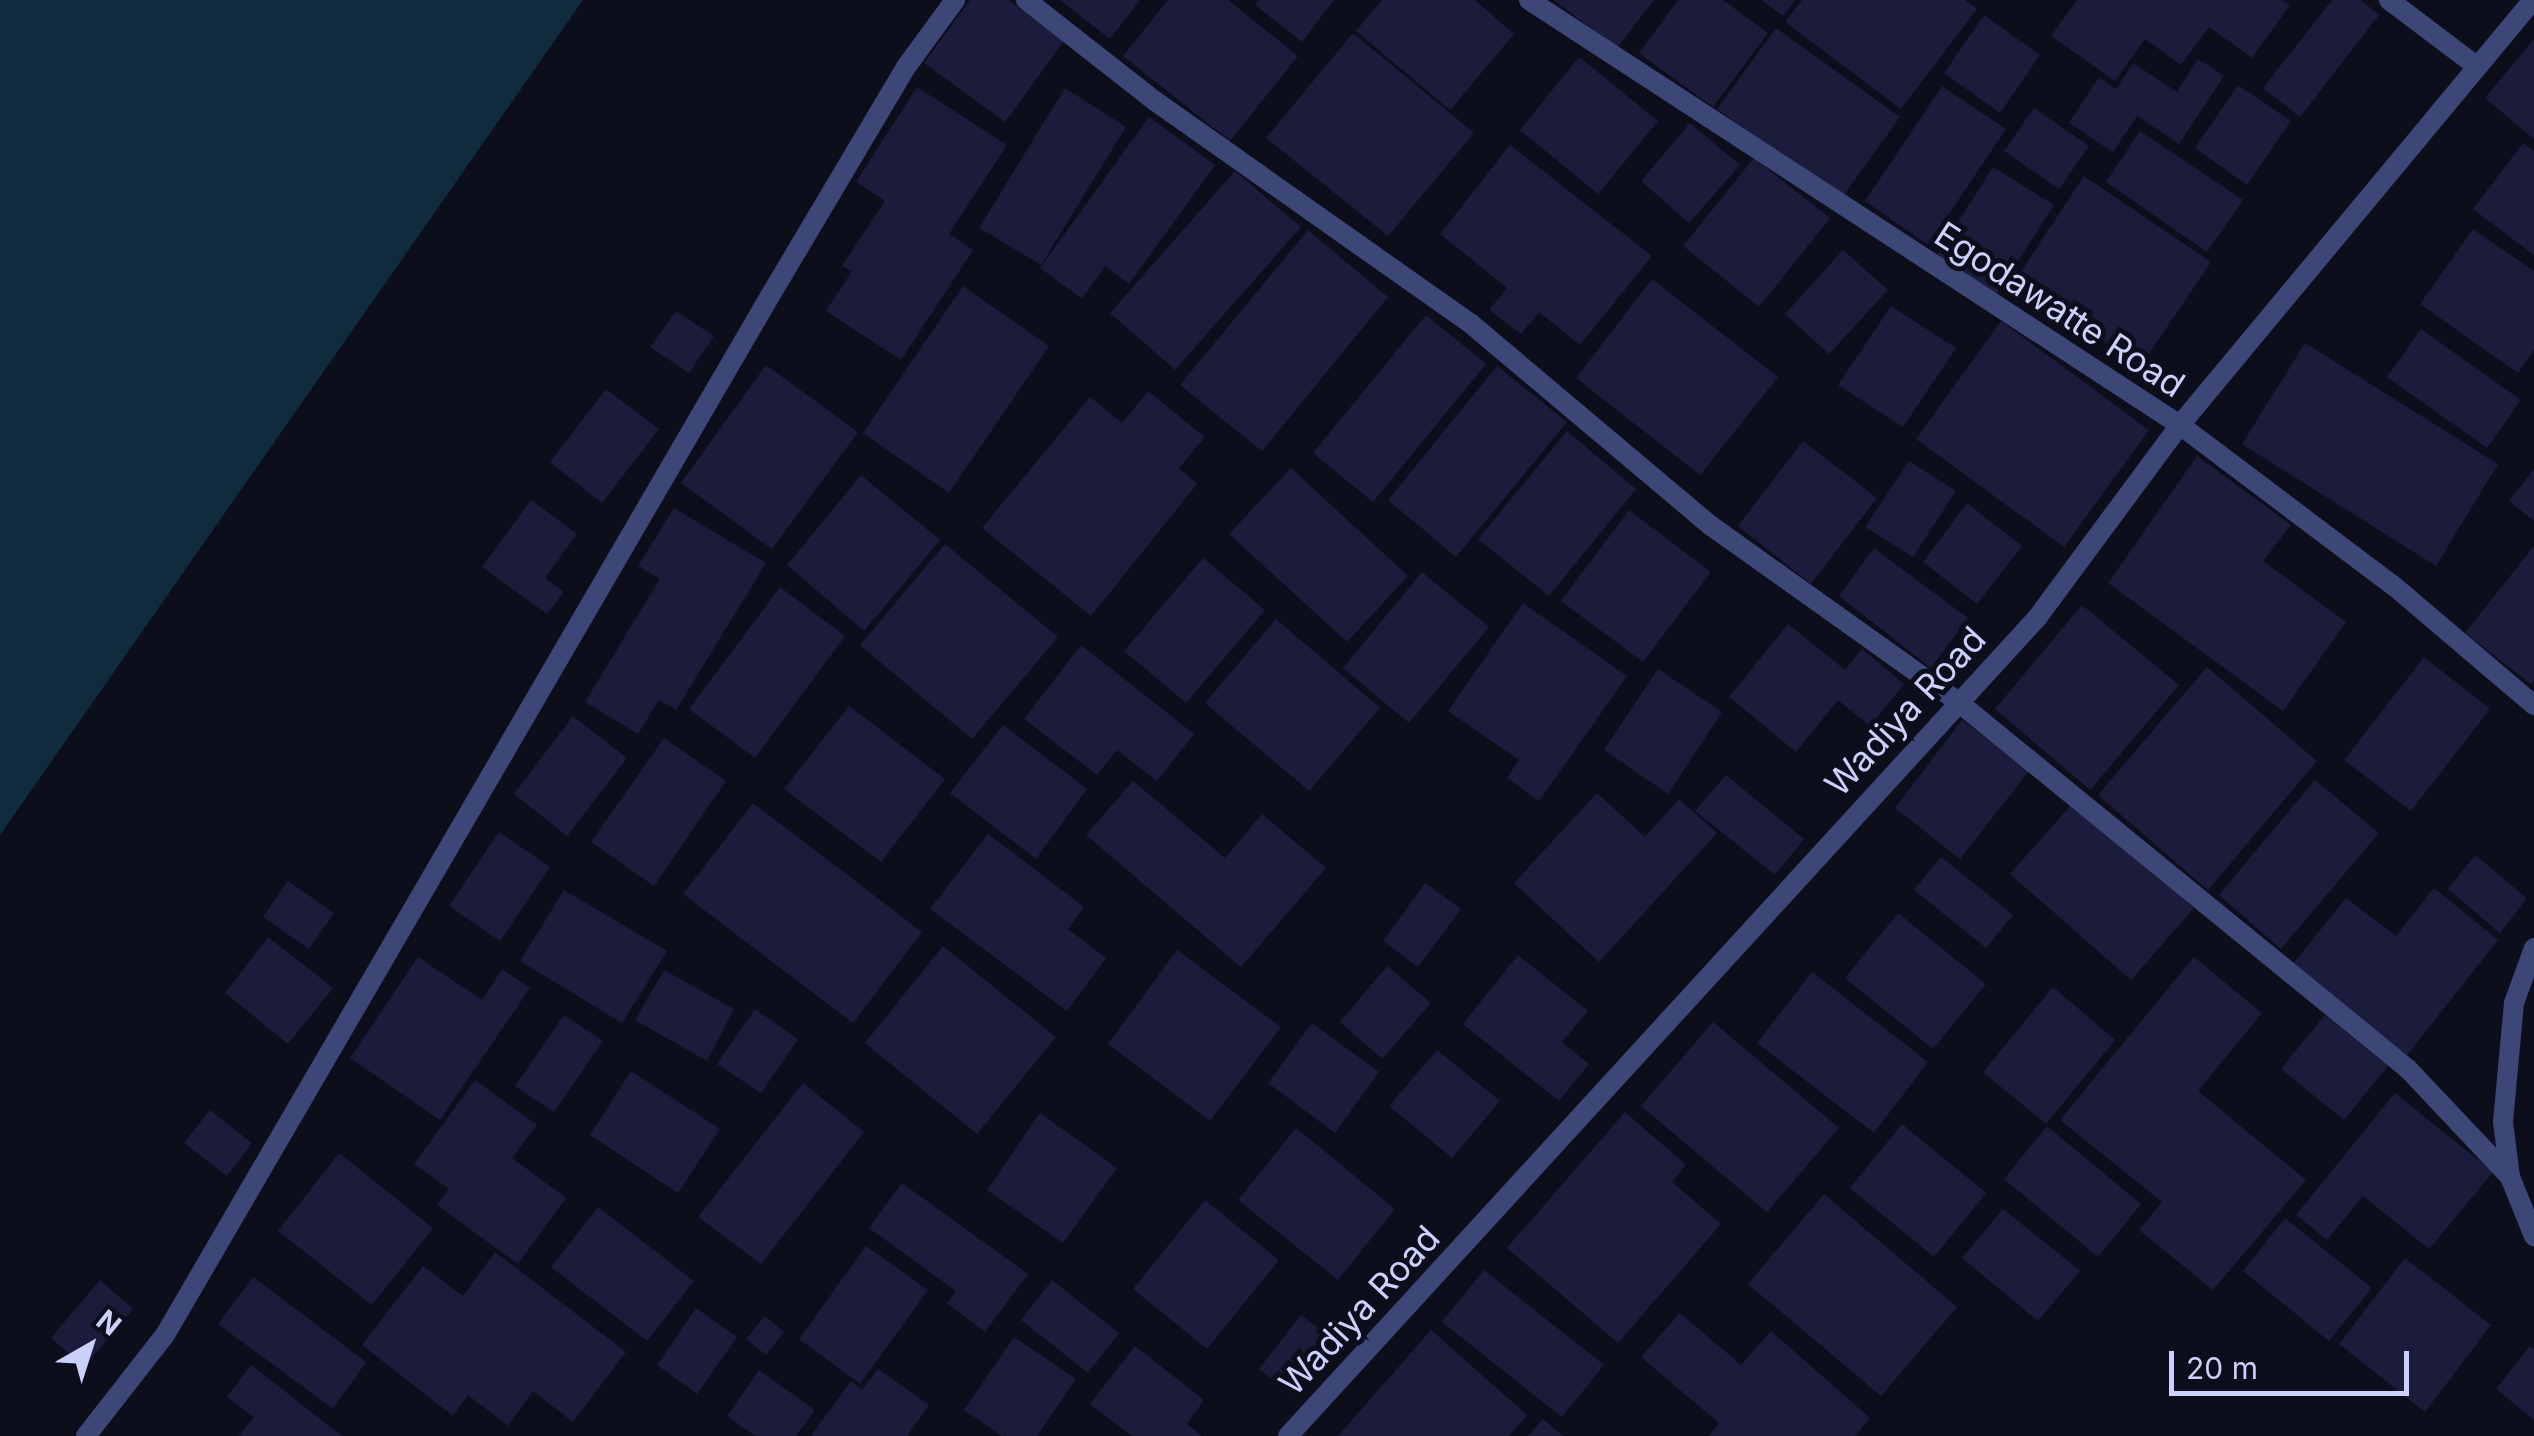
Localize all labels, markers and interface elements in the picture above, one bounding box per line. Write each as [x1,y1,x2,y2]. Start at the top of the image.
street label: Egodawatte Road [1927,213,2193,405]
street label: Wadiya Road [1816,618,1994,804]
street label: Wadiya Road [1270,1217,1448,1403]
north arrow [40,1296,140,1396]
text: N [90,1303,128,1343]
scale bar [2174,1331,2414,1393]
text: 20 m [2186,1350,2258,1386]

